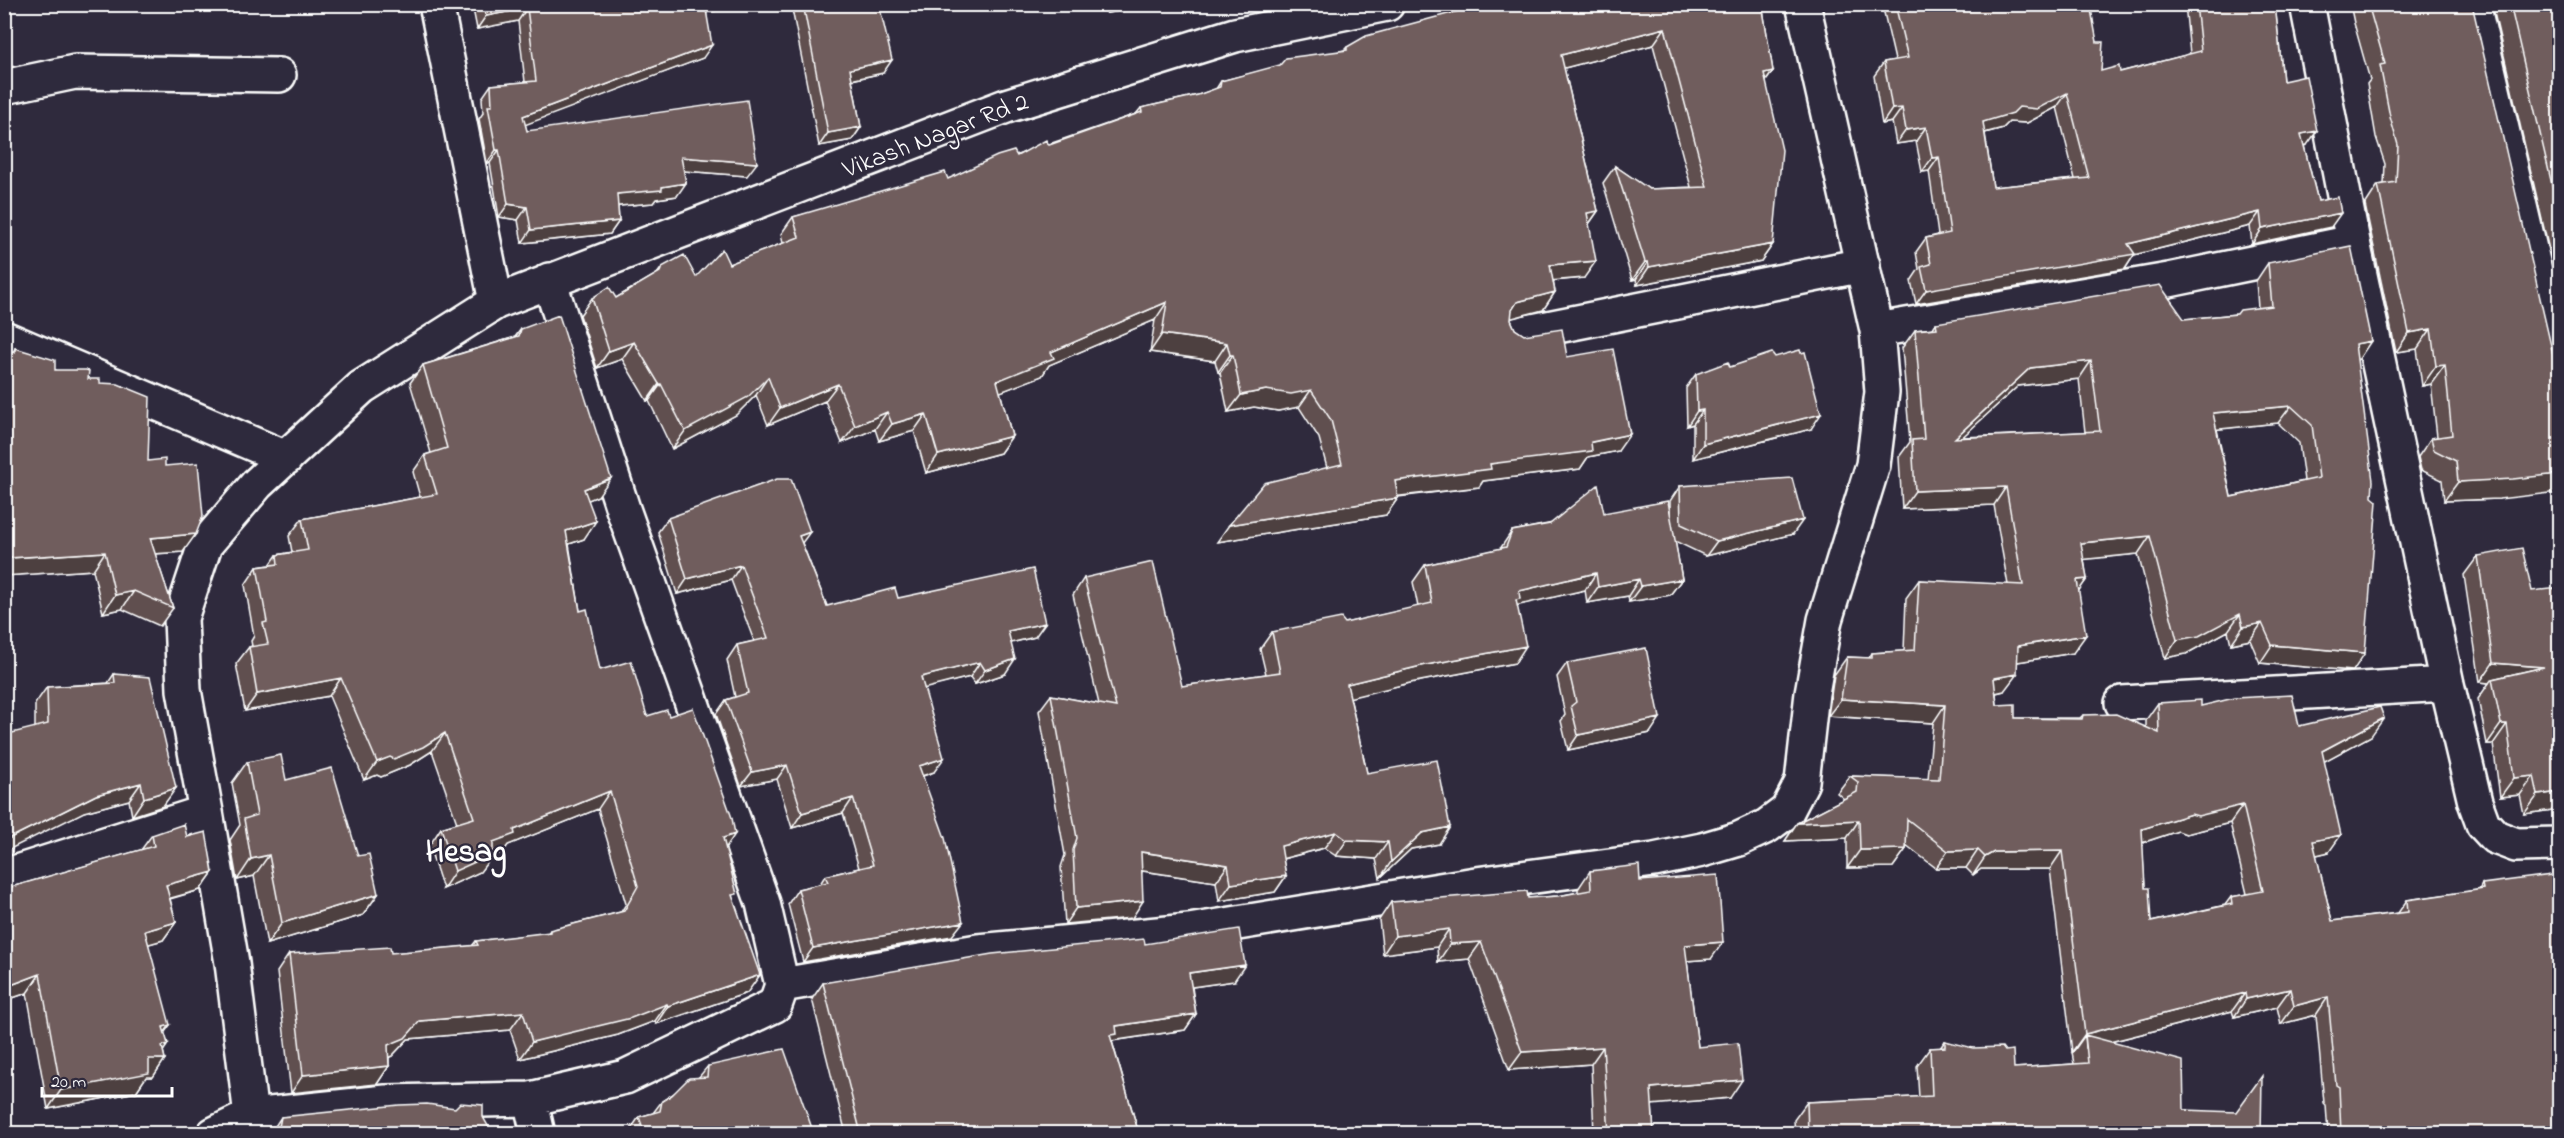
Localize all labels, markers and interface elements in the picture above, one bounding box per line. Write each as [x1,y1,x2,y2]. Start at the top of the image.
street label: Vikash Nagar Rd 2 [837,84,1034,190]
district label: Hesag [426,830,506,878]
scale bar [42,1060,172,1098]
text: 20 m [51,1070,86,1096]

